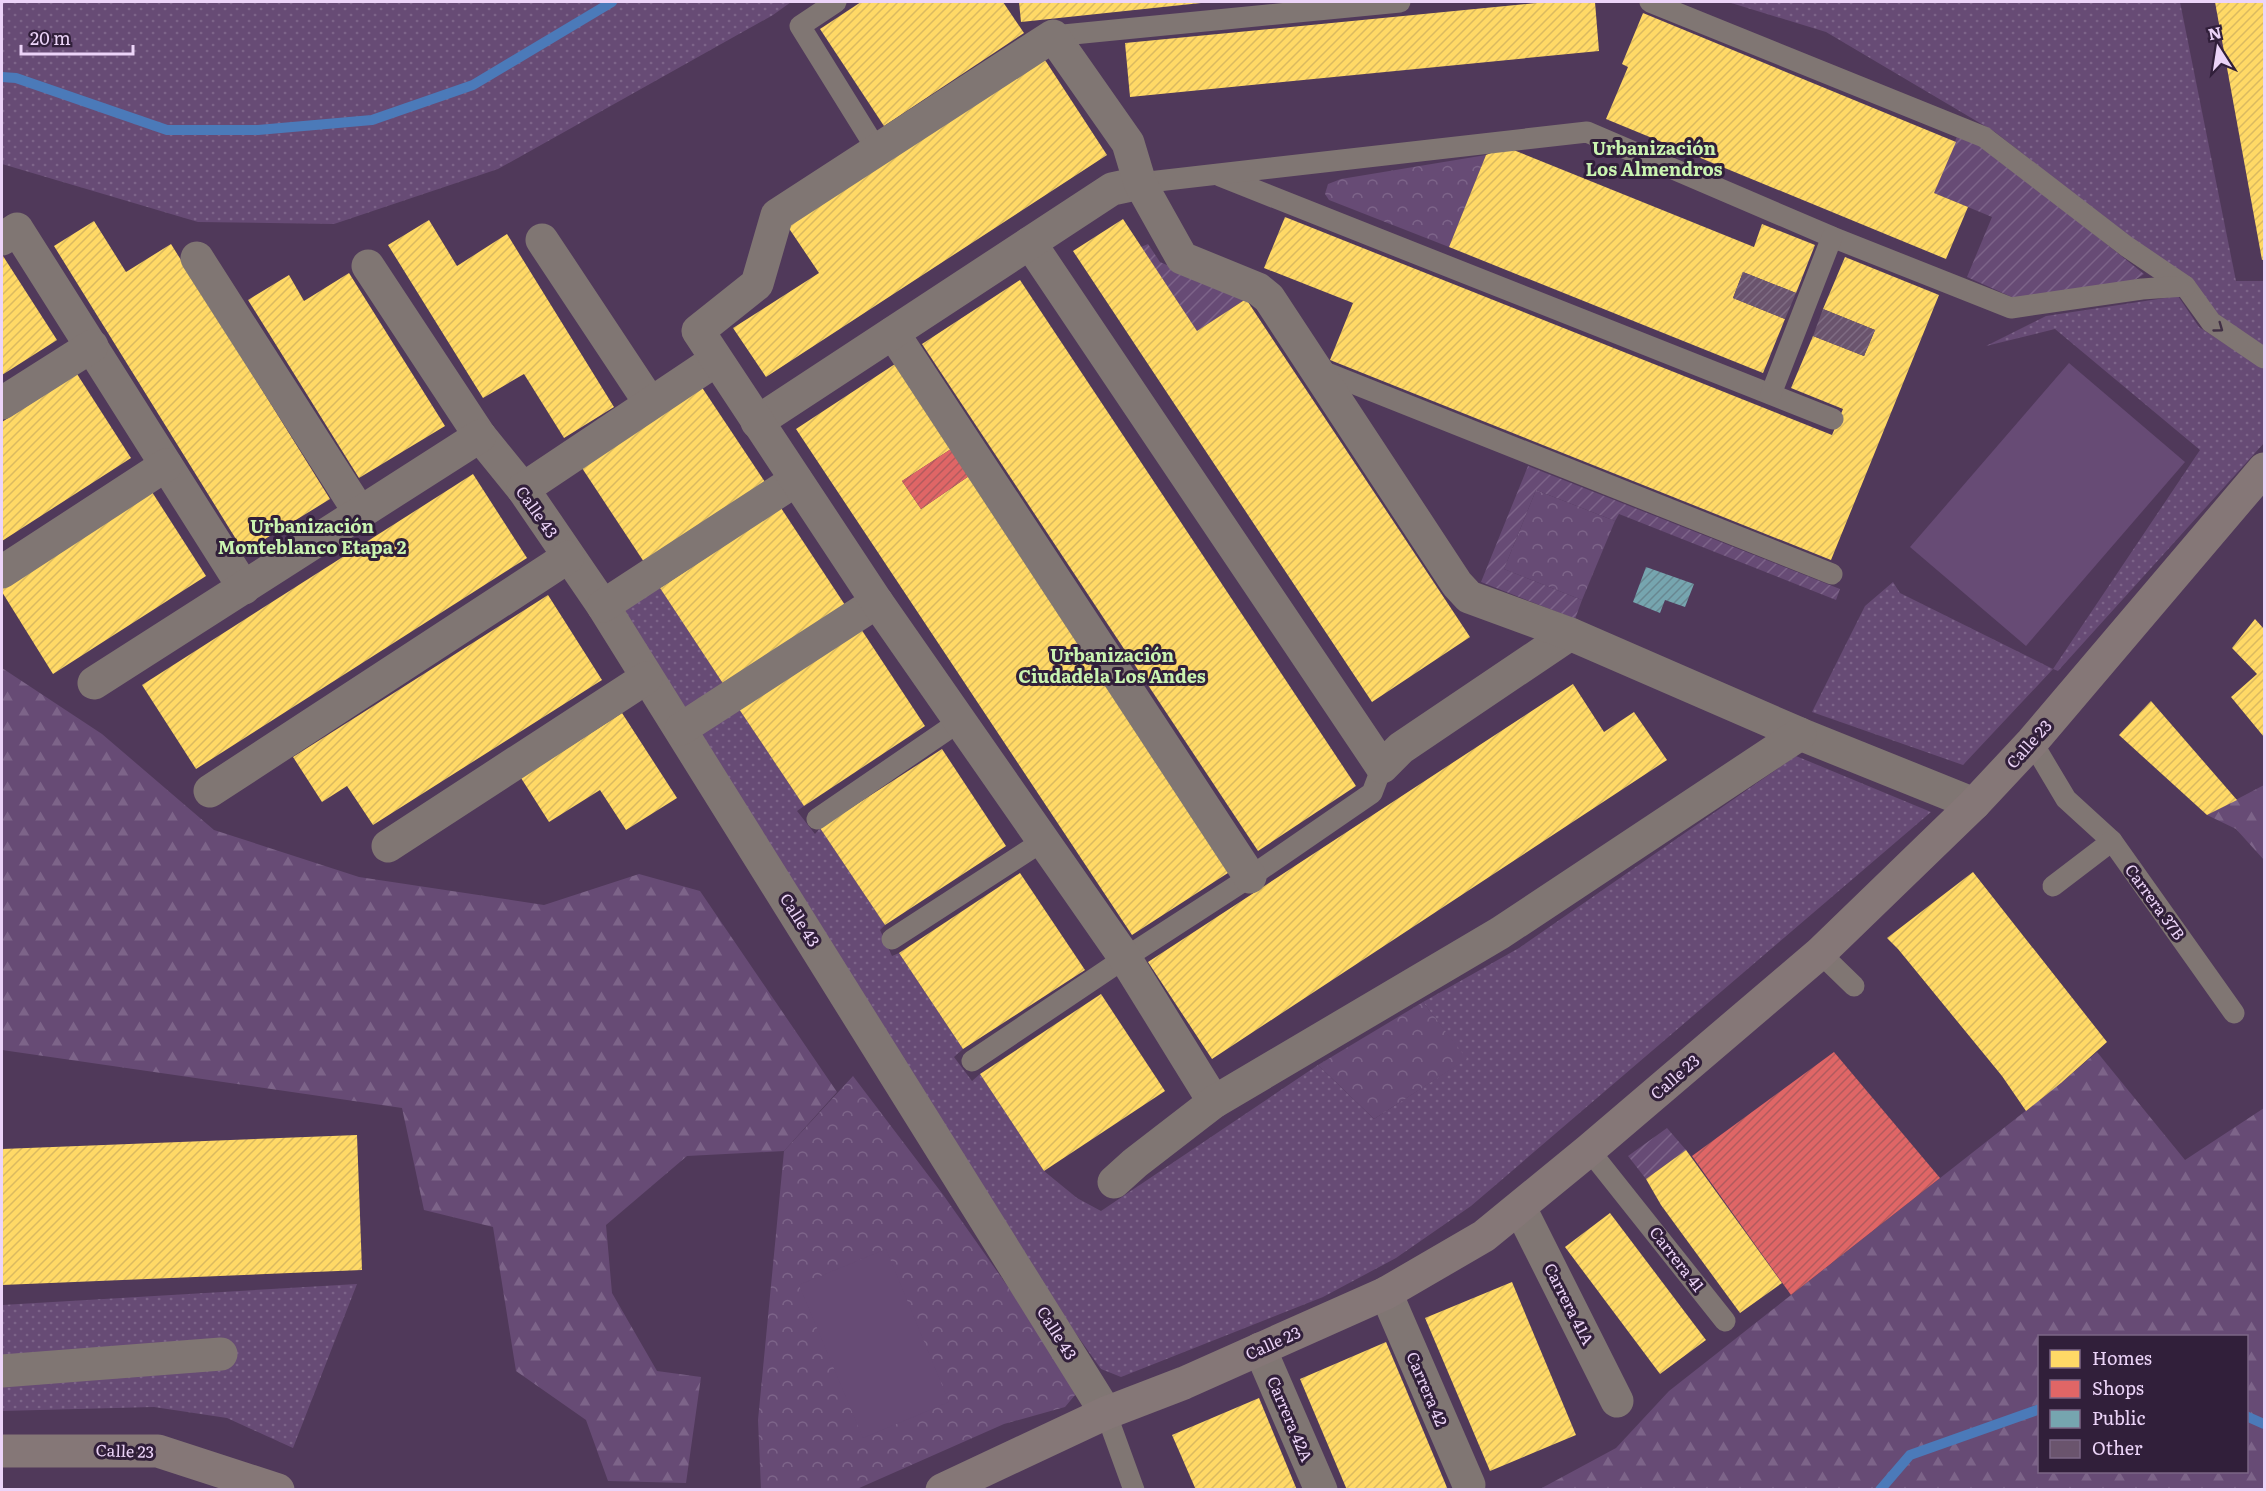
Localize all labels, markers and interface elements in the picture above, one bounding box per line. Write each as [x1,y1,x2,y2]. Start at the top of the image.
scale bar [21,18,134,56]
north arrow [2188,18,2248,78]
text: N [2206,19,2224,45]
text: 20 m [30,24,71,51]
district label: Urbanización Los Almendros [1585,134,1723,182]
one-way arrow [2213,321,2224,332]
street label: Calle 43 [511,480,565,543]
district label: Urbanización Monteblanco Etapa 2 [218,512,407,560]
district label: Urbanización Ciudadela Los Andes [1018,641,1206,689]
street label: Calle 23 [2000,714,2057,773]
street label: Carrera 37B [2120,858,2192,944]
street label: Calle 43 [775,888,827,951]
street label: Calle 23 [1644,1048,1704,1104]
street label: Carrera 41 [1645,1221,1711,1297]
street label: Carrera 41A [1539,1258,1601,1349]
street label: Calle 43 [1032,1301,1084,1364]
street label: Calle 23 [1241,1319,1304,1365]
legend [2038,1335,2248,1473]
text: Homes [2092,1344,2152,1371]
street label: Carrera 42 [1401,1348,1454,1430]
street label: Carrera 42A [1262,1372,1320,1465]
text: Shops [2092,1374,2144,1401]
text: Public [2092,1404,2146,1431]
text: Other [2092,1434,2143,1461]
street label: Calle 23 [95,1437,155,1463]

